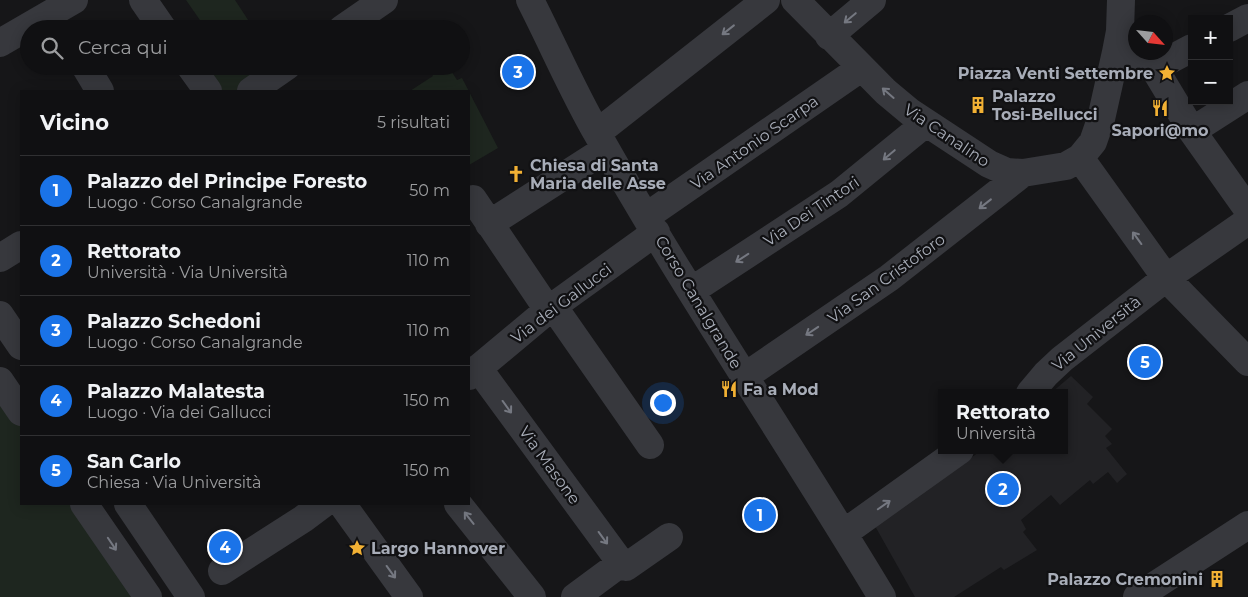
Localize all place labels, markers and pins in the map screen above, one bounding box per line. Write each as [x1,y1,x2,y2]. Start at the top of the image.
pin: 3 [502,53,534,91]
place icon: Piazza Venti Settembre [1157,63,1177,83]
place label: Piazza Venti Settembre [958,64,1153,83]
place label: Palazzo Tosi-Bellucci [992,87,1098,124]
building icon: Palazzo Tosi-Bellucci [968,95,988,115]
restaurant icon: Sapori@mo [1150,98,1170,118]
place label: Sapori@mo [1111,121,1209,140]
place label: Chiesa di Santa Maria delle Asse [530,156,666,193]
church icon: Chiesa di Santa Maria delle Asse [506,164,526,184]
pin: 5 [1129,343,1161,381]
restaurant icon: Fa a Mod [719,379,739,399]
place label: Fa a Mod [743,380,819,399]
pin: 2 [987,470,1019,508]
pin: 1 [744,496,776,534]
pin: 4 [209,528,241,566]
place icon: Largo Hannover [347,538,367,558]
place label: Largo Hannover [371,539,505,558]
building icon: Palazzo Cremonini [1207,569,1227,589]
place label: Palazzo Cremonini [1047,570,1203,589]

